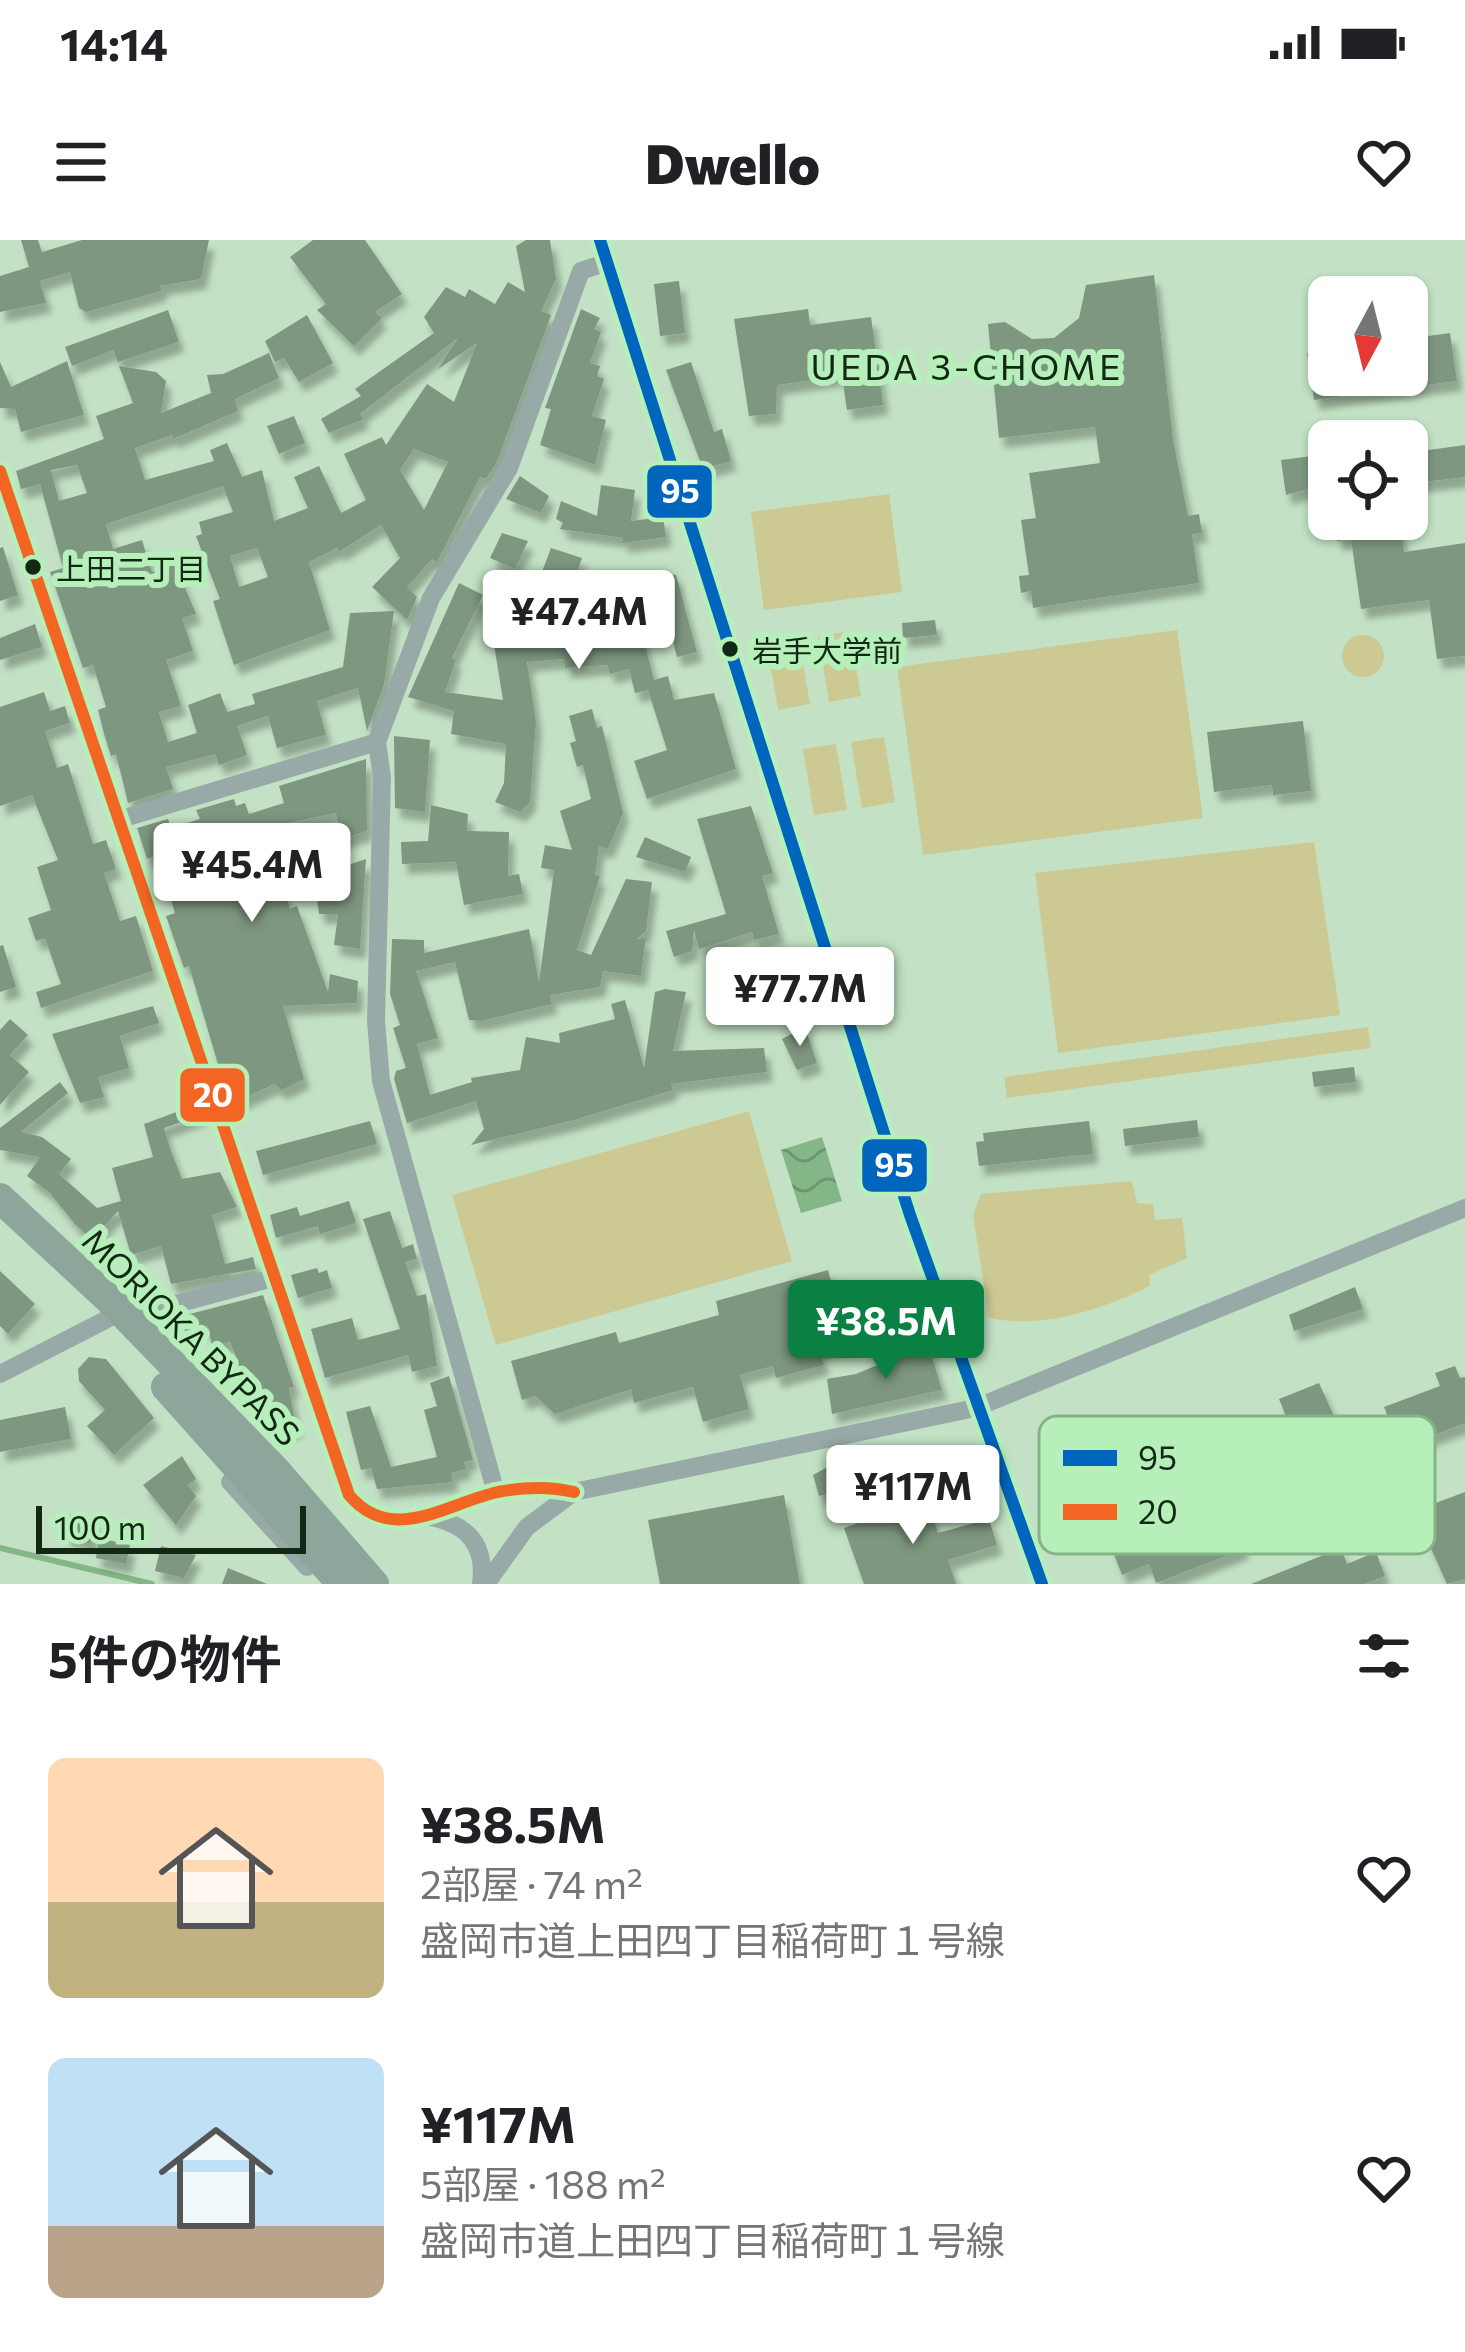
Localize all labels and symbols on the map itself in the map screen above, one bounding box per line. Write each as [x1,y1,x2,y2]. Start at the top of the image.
north arrow [1308,276,1428,396]
district label: UEDA 3-CHOME [811,343,1123,387]
line badge: 95 [645,463,714,520]
text: 95 [660,469,700,510]
place label: 上田二丁目 [56,549,206,586]
marker: 上田二丁目 [22,556,44,578]
pin: ¥47.4M [481,570,677,672]
place label: 岩手大学前 [752,631,902,668]
marker: 岩手大学前 [719,638,741,660]
pin: ¥45.4M [154,823,350,925]
pin: ¥77.7M [702,947,898,1049]
line badge: 20 [178,1066,247,1124]
text: 20 [193,1073,233,1114]
line badge: 95 [860,1137,929,1194]
text: 95 [874,1143,914,1184]
street label: MORIOKA BYPASS [75,1219,309,1453]
pin: ¥38.5M [788,1280,984,1382]
legend [1039,1416,1435,1554]
text: 95 [1138,1436,1177,1477]
pin: ¥117M [829,1445,997,1547]
text: 20 [1138,1490,1178,1531]
scale bar [36,1500,306,1553]

